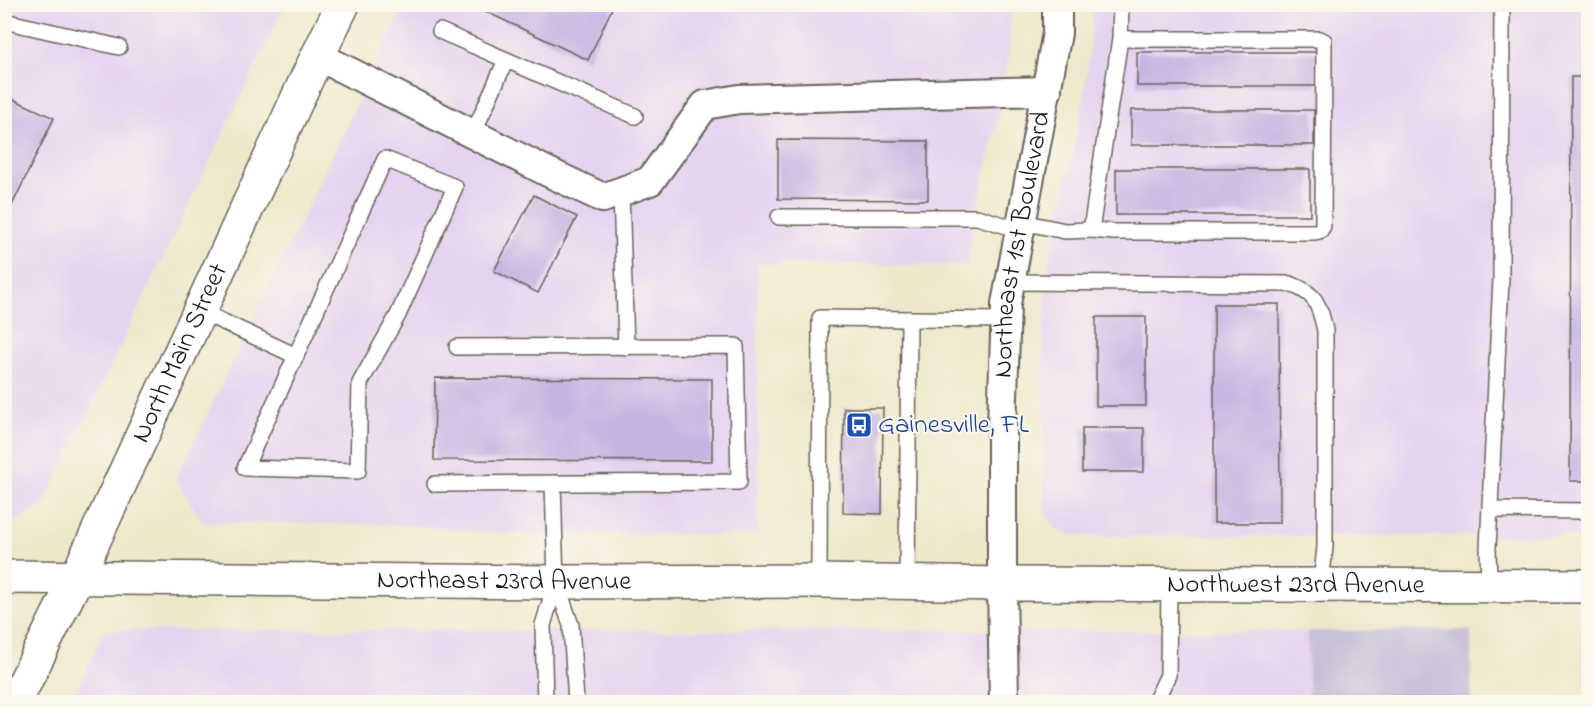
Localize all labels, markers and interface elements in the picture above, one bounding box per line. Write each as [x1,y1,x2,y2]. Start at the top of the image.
street label: Northeast 1st Boulevard [984,108,1061,379]
street label: North Main Street [122,257,238,449]
place label: Gainesville, FL [878,406,1029,445]
bus stop icon: Gainesville, FL [844,410,874,440]
street label: Northeast 23rd Avenue [377,561,632,602]
street label: Northwest 23rd Avenue [1167,565,1426,605]

